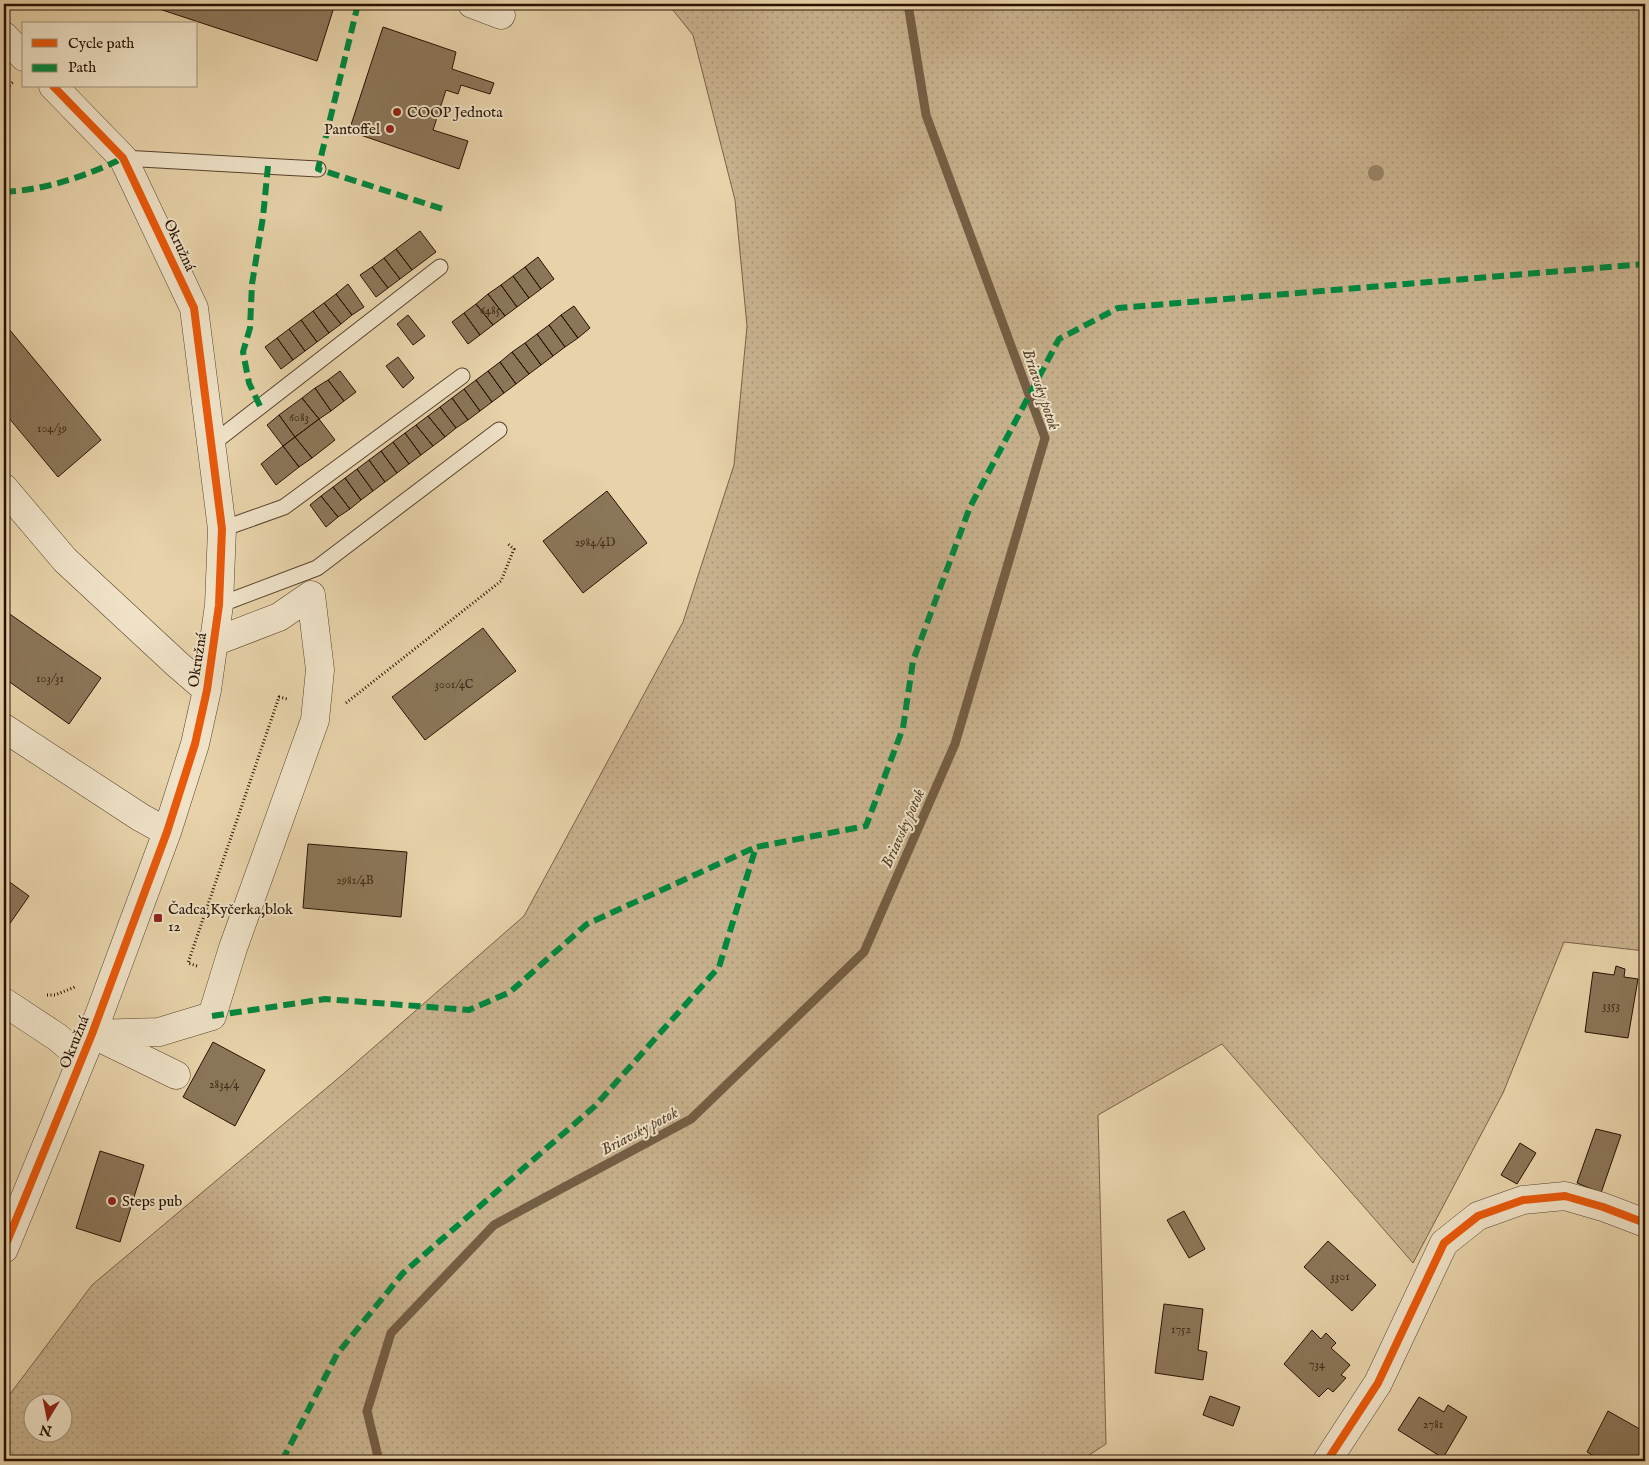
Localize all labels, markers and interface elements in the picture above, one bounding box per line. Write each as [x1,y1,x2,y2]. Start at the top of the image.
legend [22,22,198,88]
text: Cycle path [68,34,134,53]
text: Path [68,58,96,77]
place label: COOP Jednota [407,103,503,122]
marker: COOP Jednota [391,106,403,118]
place label: Pantoffel [324,120,381,139]
marker: Pantoffel [384,123,396,135]
street label: Okružná [159,216,200,275]
house number: 6485 [480,303,501,318]
water label: Briavsky potok [1017,346,1064,433]
house number: 6083 [289,410,309,425]
house number: 104/39 [37,421,67,436]
house number: 2984/4D [575,535,616,550]
street label: Okružná [184,631,211,689]
house number: 103/31 [36,671,64,686]
house number: 3001/4C [435,677,474,692]
water label: Briavsky potok [878,786,930,871]
house number: 2981/4B [336,873,374,888]
place label: Čadca,Kyčerka,blok 12 [168,900,294,936]
marker: Čadca,Kyčerka,blok 12 [152,912,164,924]
house number: 3353 [1602,998,1620,1013]
street label: Okružná [55,1013,94,1071]
house number: 2834/4 [209,1077,239,1092]
water label: Briavsky potok [598,1103,682,1160]
place label: Steps pub [122,1192,182,1211]
marker: Steps pub [106,1195,118,1207]
house number: 3301 [1330,1269,1350,1284]
house number: 1752 [1171,1322,1191,1337]
house number: 734 [1309,1357,1325,1372]
north arrow [22,1392,72,1442]
house number: 2781 [1423,1417,1443,1432]
text: N [38,1420,54,1440]

